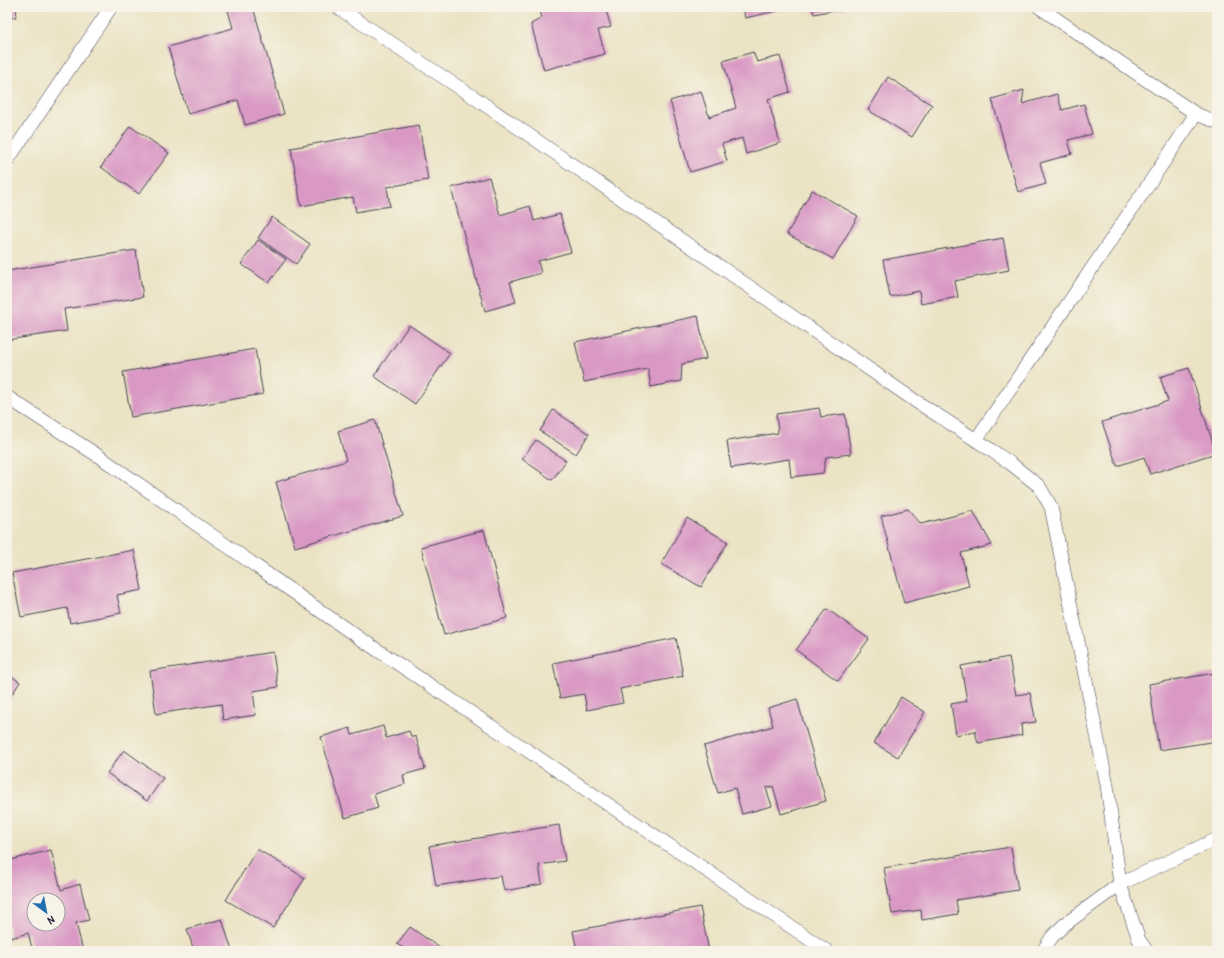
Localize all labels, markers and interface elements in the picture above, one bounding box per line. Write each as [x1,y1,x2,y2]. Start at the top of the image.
north arrow [26,892,66,932]
text: N [45,913,57,928]

